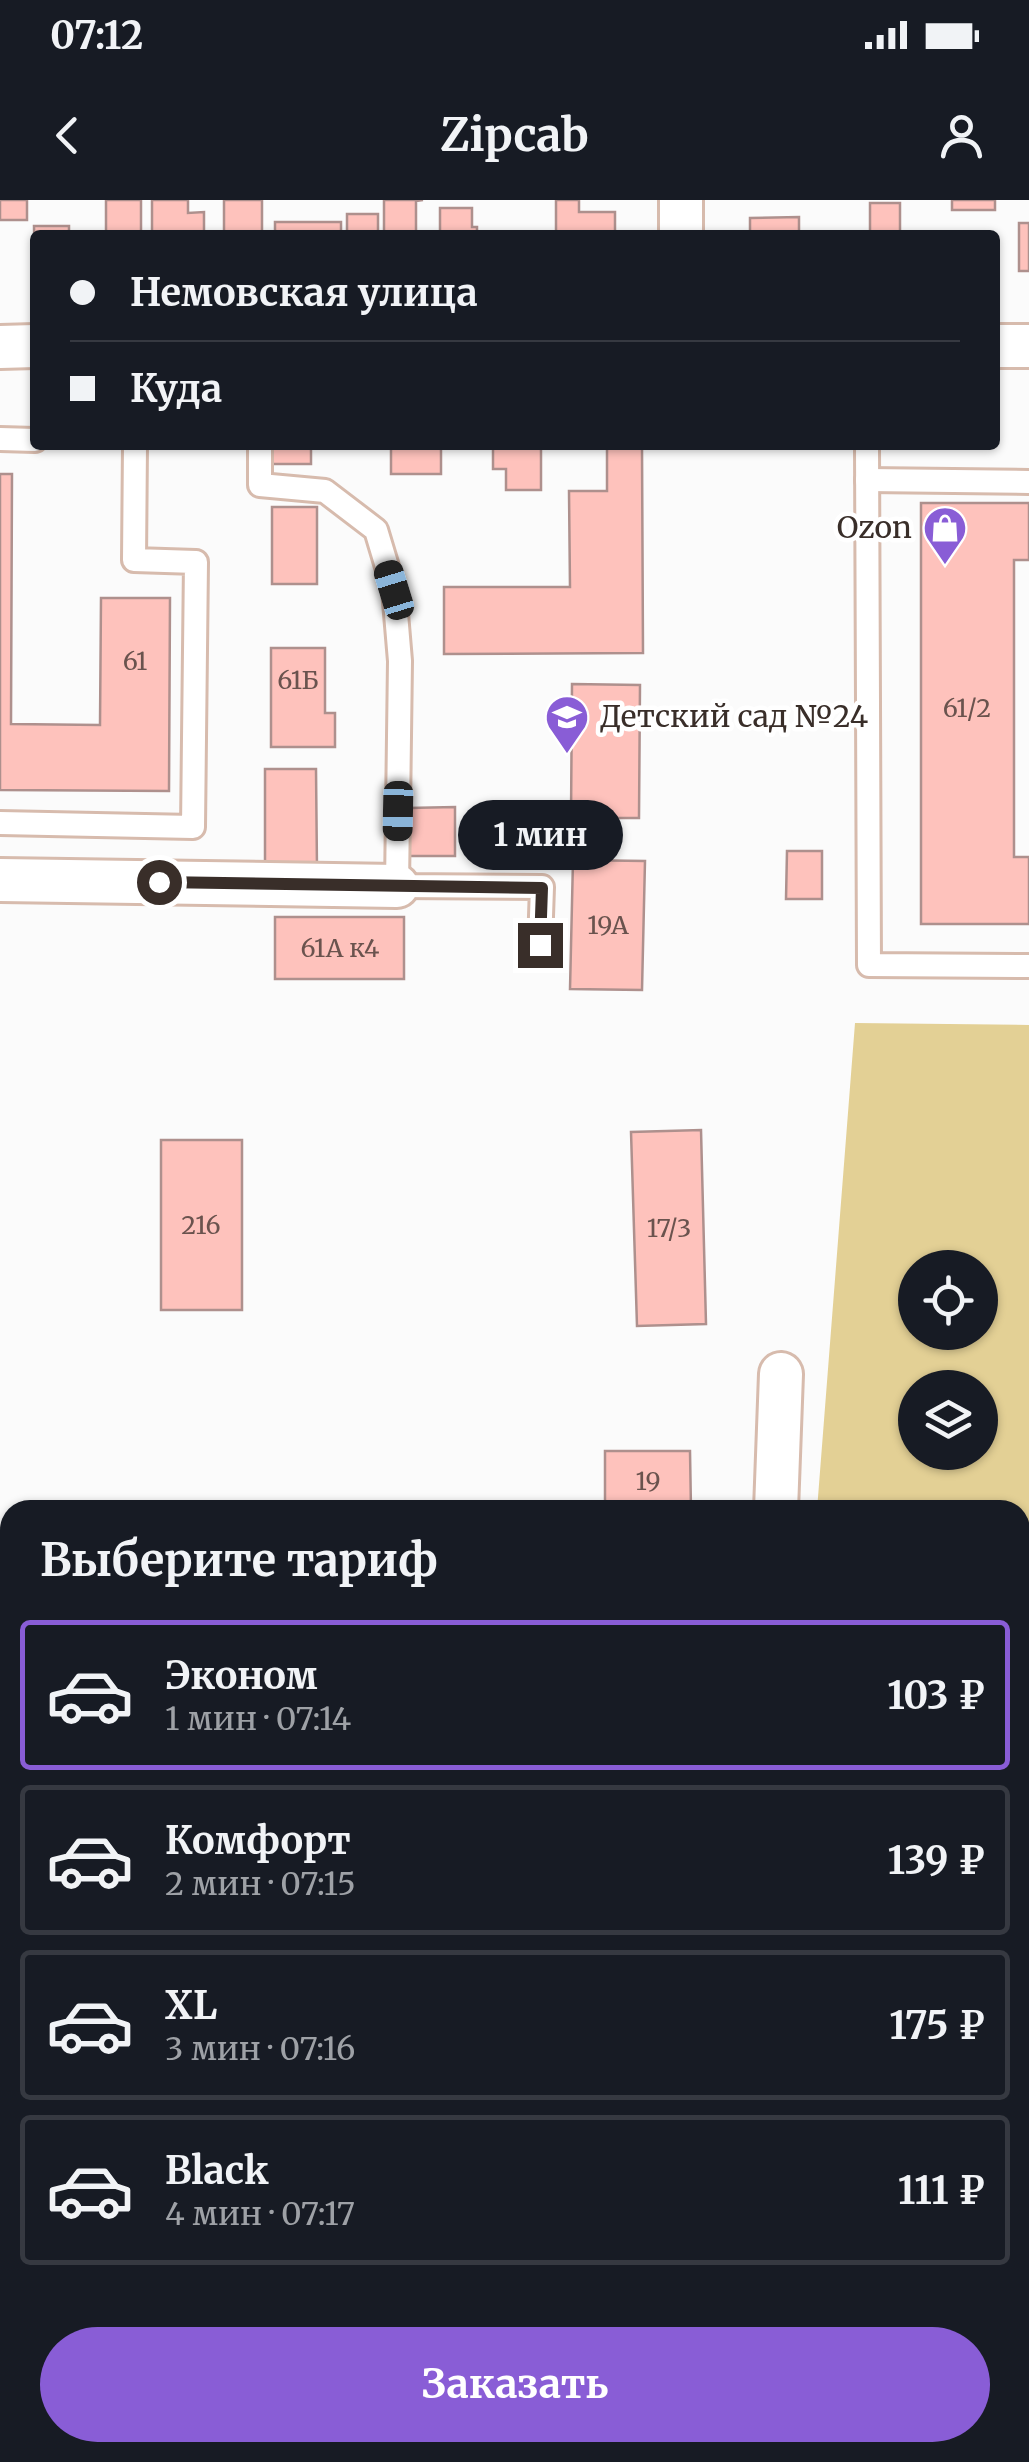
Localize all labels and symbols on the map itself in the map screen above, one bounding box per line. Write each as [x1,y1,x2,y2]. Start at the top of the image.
shop icon: Ozon [922,505,968,566]
place label: Ozon [837,508,912,546]
car [371,557,417,623]
house number: 61 [123,645,147,677]
house number: 61Б [277,664,319,696]
house number: 61/2 [943,692,991,724]
school or university icon: Детский сад №24 [544,694,590,755]
place label: Детский сад №24 [600,697,868,735]
car [382,781,414,841]
callout: 1 мин [458,800,622,870]
route start [137,860,182,905]
house number: 19А [587,909,629,941]
route end [518,923,563,968]
house number: 61А к4 [301,932,379,964]
house number: 216 [181,1209,221,1241]
house number: 17/3 [647,1212,691,1244]
house number: 19 [635,1465,661,1497]

